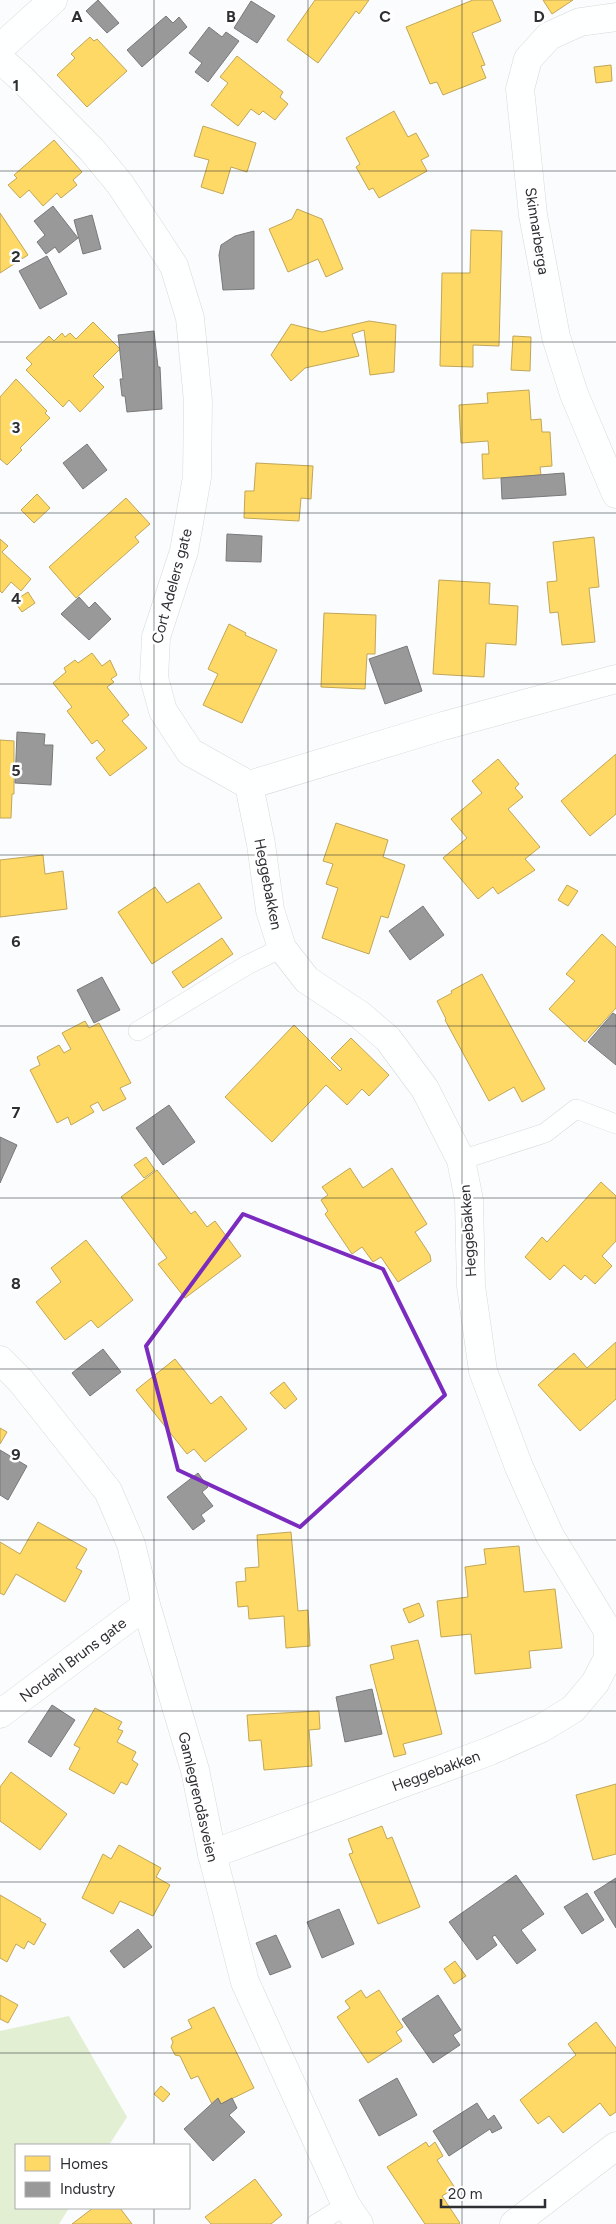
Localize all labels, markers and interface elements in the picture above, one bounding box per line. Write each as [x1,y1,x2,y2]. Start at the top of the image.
text: A [71,7,83,26]
text: B [226,7,236,26]
text: C [379,7,391,26]
text: D [533,7,545,26]
text: 1 [13,76,19,95]
street label: Skinnarberga [521,186,553,276]
text: 2 [11,247,21,266]
text: 3 [12,418,21,437]
street label: Cort Adelers gate [148,526,196,646]
text: 4 [11,589,21,608]
text: 5 [11,761,21,780]
street label: Heggebakken [250,837,286,931]
text: 6 [11,932,21,951]
text: 7 [12,1103,21,1122]
street label: Heggebakken [456,1184,480,1278]
text: 8 [11,1274,21,1293]
text: 9 [11,1445,21,1464]
street label: Nordahl Bruns gate [16,1614,130,1706]
street label: Gamlegrendåsveien [174,1730,222,1864]
street label: Heggebakken [389,1747,483,1795]
legend [15,2144,190,2209]
text: Homes [60,2155,108,2173]
scale bar [441,2176,545,2208]
text: Industry [60,2180,115,2198]
text: 20 m [448,2185,482,2203]

